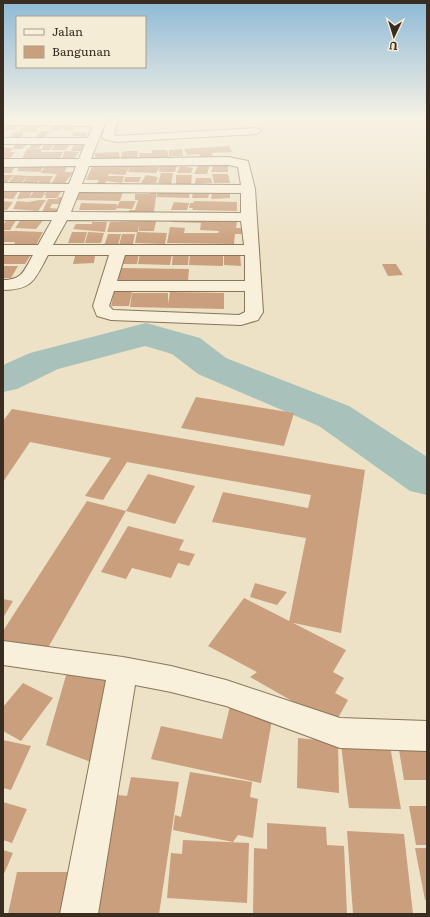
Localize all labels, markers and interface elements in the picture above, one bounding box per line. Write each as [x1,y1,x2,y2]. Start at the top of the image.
legend [16,16,146,68]
north arrow [374,16,414,56]
text: Jalan [52,22,83,40]
text: U [388,39,398,55]
text: Bangunan [52,42,111,60]

